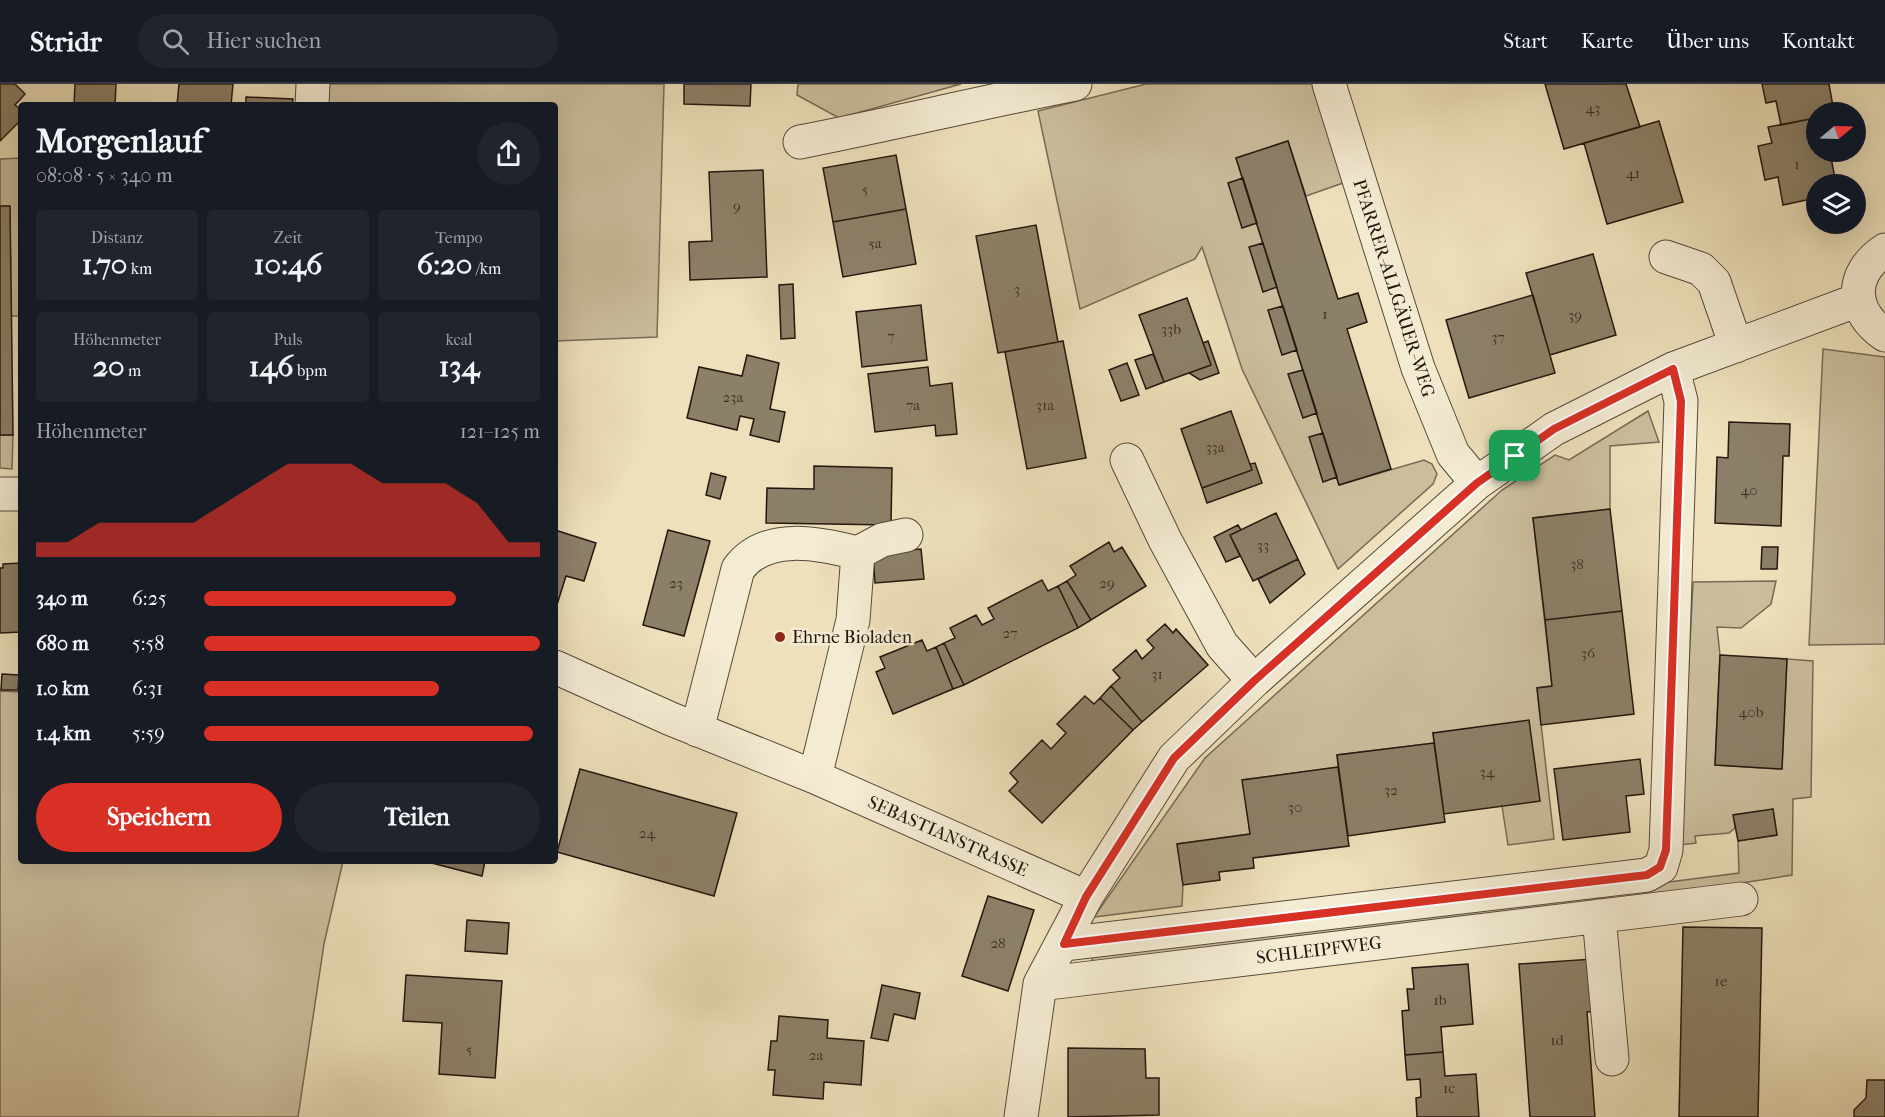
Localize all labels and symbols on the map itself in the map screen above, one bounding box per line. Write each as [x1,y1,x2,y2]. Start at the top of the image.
house number: 43 [1585,99,1601,117]
north arrow [1806,102,1866,162]
house number: 1 [1794,155,1800,173]
house number: 41 [1626,164,1640,182]
street label: PFARRER-ALLGÄUER-WEG [1348,176,1440,400]
house number: 5 [862,180,868,198]
house number: 9 [733,197,741,215]
house number: 5a [868,234,883,252]
house number: 3 [1014,280,1020,298]
house number: 1 [1322,305,1328,323]
house number: 39 [1568,306,1582,324]
house number: 33b [1161,320,1181,338]
house number: 7 [887,327,895,345]
house number: 37 [1491,328,1505,346]
house number: 23a [723,388,744,406]
house number: 7a [906,396,921,414]
house number: 31a [1036,396,1055,414]
pin [1489,430,1540,481]
house number: 33a [1205,438,1226,456]
house number: 40 [1740,481,1758,499]
house number: 33 [1257,536,1269,554]
house number: 38 [1570,555,1584,573]
house number: 23 [669,574,683,592]
house number: 29 [1099,574,1115,592]
house number: 27 [1003,624,1017,642]
place label: Ehrne Bioladen [792,627,913,648]
marker: Ehrne Bioladen [773,630,787,644]
house number: 36 [1581,644,1596,662]
house number: 31 [1151,665,1163,683]
house number: 40b [1739,703,1764,721]
house number: 34 [1479,763,1496,781]
house number: 32 [1384,781,1398,799]
street label: SEBASTIANSTRASSE [864,792,1031,881]
house number: 30 [1288,798,1302,816]
house number: 24 [639,824,656,842]
street label: SCHLEIPFWEG [1255,932,1383,969]
house number: 28 [990,934,1006,952]
house number: 1e [1715,972,1728,990]
house number: 1b [1433,991,1447,1009]
house number: 1d [1550,1031,1565,1049]
house number: 5 [466,1040,472,1058]
house number: 2a [809,1046,824,1064]
house number: 1c [1443,1079,1455,1097]

